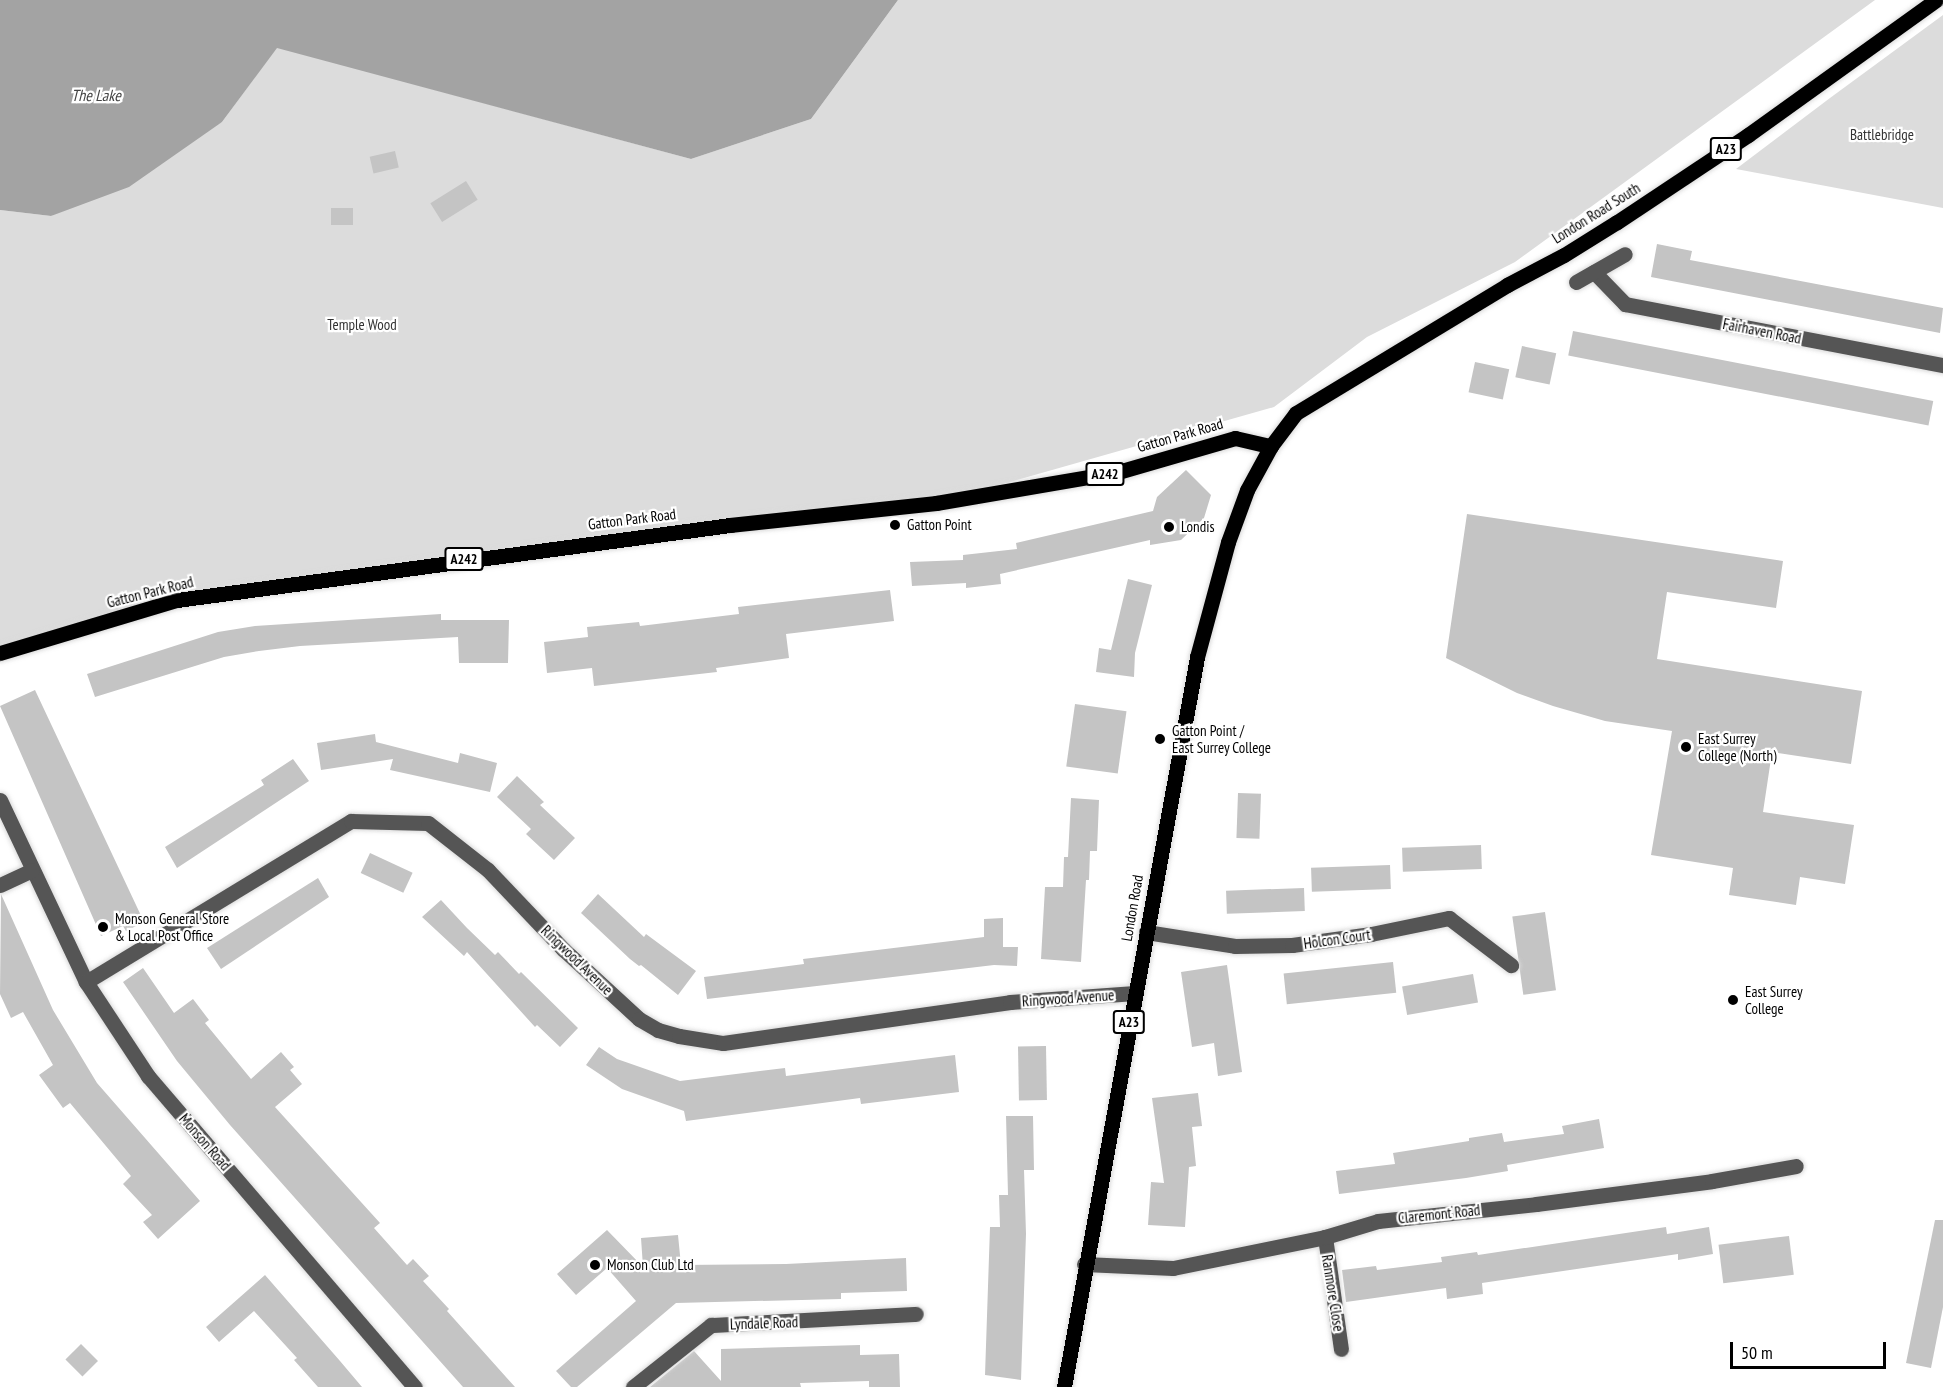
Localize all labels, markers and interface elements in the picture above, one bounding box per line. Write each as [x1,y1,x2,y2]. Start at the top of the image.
water label: The Lake [71,85,121,105]
park label: Battlebridge [1850,126,1914,144]
road number: A23 [1710,138,1742,160]
street label: London Road South [1549,179,1643,247]
street label: Fairhaven Road [1721,315,1803,347]
park label: Temple Wood [327,316,397,334]
street label: Gatton Park Road [1135,414,1225,456]
road number: A242 [1084,463,1126,485]
street label: Gatton Park Road [587,505,677,533]
place label: Gatton Point [907,516,972,534]
marker: Gatton Point [888,518,902,532]
place label: Londis [1181,518,1214,536]
marker: Londis [1162,520,1176,534]
road number: A242 [443,548,485,570]
street label: Gatton Park Road [105,573,195,611]
place label: Gatton Point / East Surrey College [1172,721,1271,756]
place label: East Surrey College (North) [1698,729,1777,764]
marker: Gatton Point / East Surrey College [1153,732,1167,746]
marker: East Surrey College (North) [1679,740,1693,754]
street label: London Road [1117,873,1147,943]
place label: Monson General Store & Local Post Office [115,909,229,944]
marker: Monson General Store & Local Post Office [96,920,110,934]
street label: Ringwood Avenue [537,921,617,999]
street label: Holcon Court [1302,925,1372,953]
place label: East Surrey College [1745,982,1803,1017]
street label: Ringwood Avenue [1021,986,1115,1010]
marker: East Surrey College [1726,993,1740,1007]
road number: A23 [1112,1011,1146,1033]
street label: Monson Road [175,1110,235,1174]
street label: Claremont Road [1397,1201,1481,1227]
street label: Ranmore Close [1318,1253,1348,1333]
place label: Monson Club Ltd [607,1256,694,1274]
marker: Monson Club Ltd [588,1258,602,1272]
street label: Lyndale Road [730,1313,798,1333]
scale bar [1733,1330,1889,1368]
text: 50 m [1741,1341,1773,1364]

